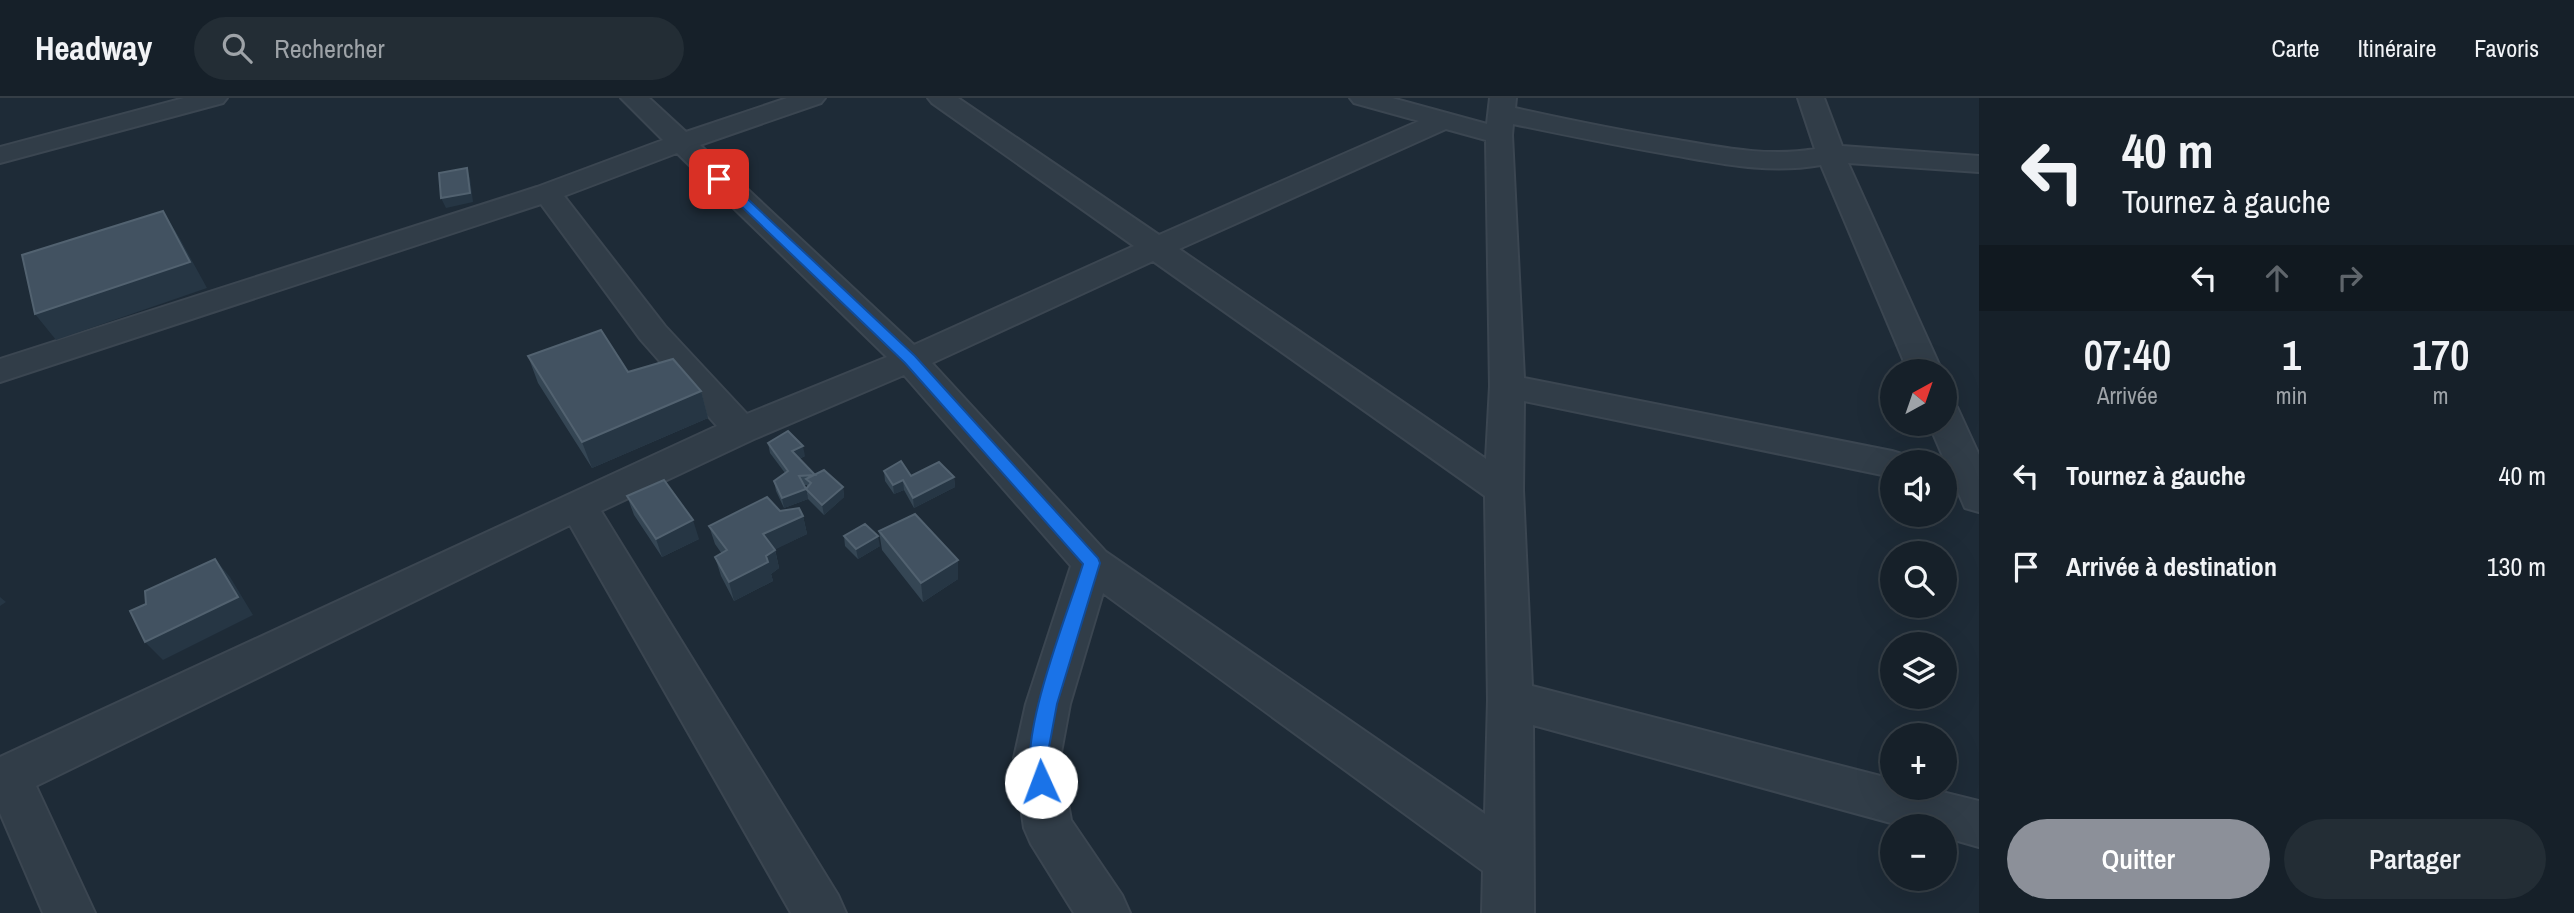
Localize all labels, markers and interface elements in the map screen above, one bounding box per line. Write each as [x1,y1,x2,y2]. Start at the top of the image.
search box [194,17,684,80]
text: Headway [35,26,152,70]
icon: search [218,29,256,67]
text: Rechercher [274,31,385,66]
text: Carte [2271,32,2320,64]
text: Itinéraire [2358,32,2436,64]
text: Favoris [2474,32,2539,64]
text: 40 m [2122,117,2214,183]
icon: left [2007,126,2098,217]
pin [689,149,749,209]
icon: arrive [700,160,738,198]
text: Tournez à gauche [2122,180,2331,223]
icon: left [2185,259,2223,297]
icon: ahead [2258,259,2296,297]
icon: right [2331,259,2369,297]
text: 07:40 [2084,327,2171,383]
text: 1 [2282,327,2301,383]
text: 170 [2412,327,2469,383]
north arrow [1880,359,1956,436]
map controls [1880,359,1957,891]
text: Arrivée [2097,380,2158,411]
text: min [2276,380,2307,411]
text: m [2433,380,2448,411]
button: sound [1880,450,1957,527]
icon: left [2007,457,2045,495]
text: Tournez à gauche [2066,458,2246,493]
text: 40 m [2499,458,2546,493]
button: search [1880,541,1957,618]
icon: arrive [2007,548,2045,586]
text: Arrivée à destination [2066,549,2277,584]
text: 130 m [2487,549,2546,584]
button: layers [1880,632,1957,709]
button: + [1880,723,1957,800]
position arrow [1004,745,1078,819]
button: − [1880,814,1957,891]
button: Quitter [2007,819,2270,899]
button: Partager [2284,819,2546,899]

